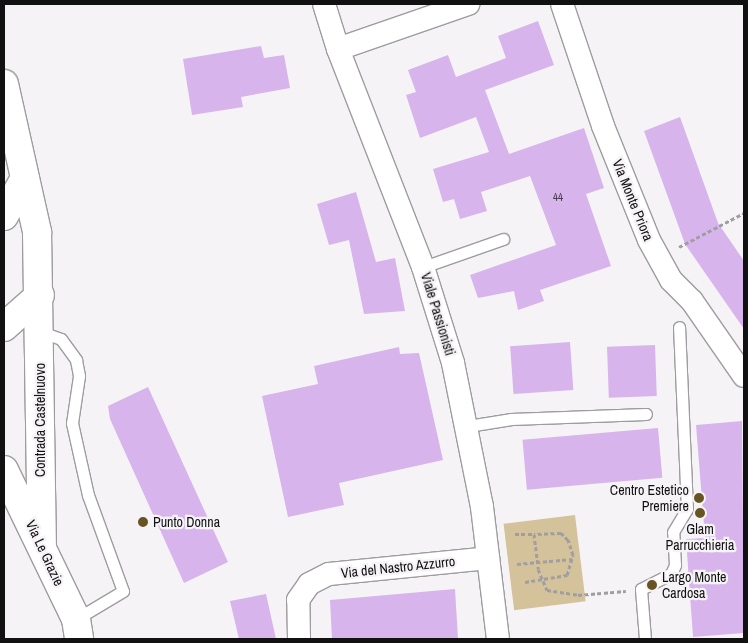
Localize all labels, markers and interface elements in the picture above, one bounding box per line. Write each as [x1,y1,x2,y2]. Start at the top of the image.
street label: Via Monte Priora [609,157,657,243]
house number: 44 [553,190,563,204]
street label: Viale Passionisti [417,270,459,358]
street label: Contrada Castelnuovo [32,363,48,477]
place label: Centro Estetico Premiere [610,482,689,514]
marker: Centro Estetico Premiere [693,492,705,504]
marker: Glam Parrucchieria [694,507,706,519]
place label: Punto Donna [153,514,220,530]
marker: Punto Donna [137,516,149,528]
street label: Via Le Grazie [22,517,68,589]
place label: Glam Parrucchieria [666,521,734,554]
street label: Via del Nastro Azzurro [340,553,456,581]
place label: Largo Monte Cardosa [662,569,726,602]
marker: Largo Monte Cardosa [646,579,658,591]

